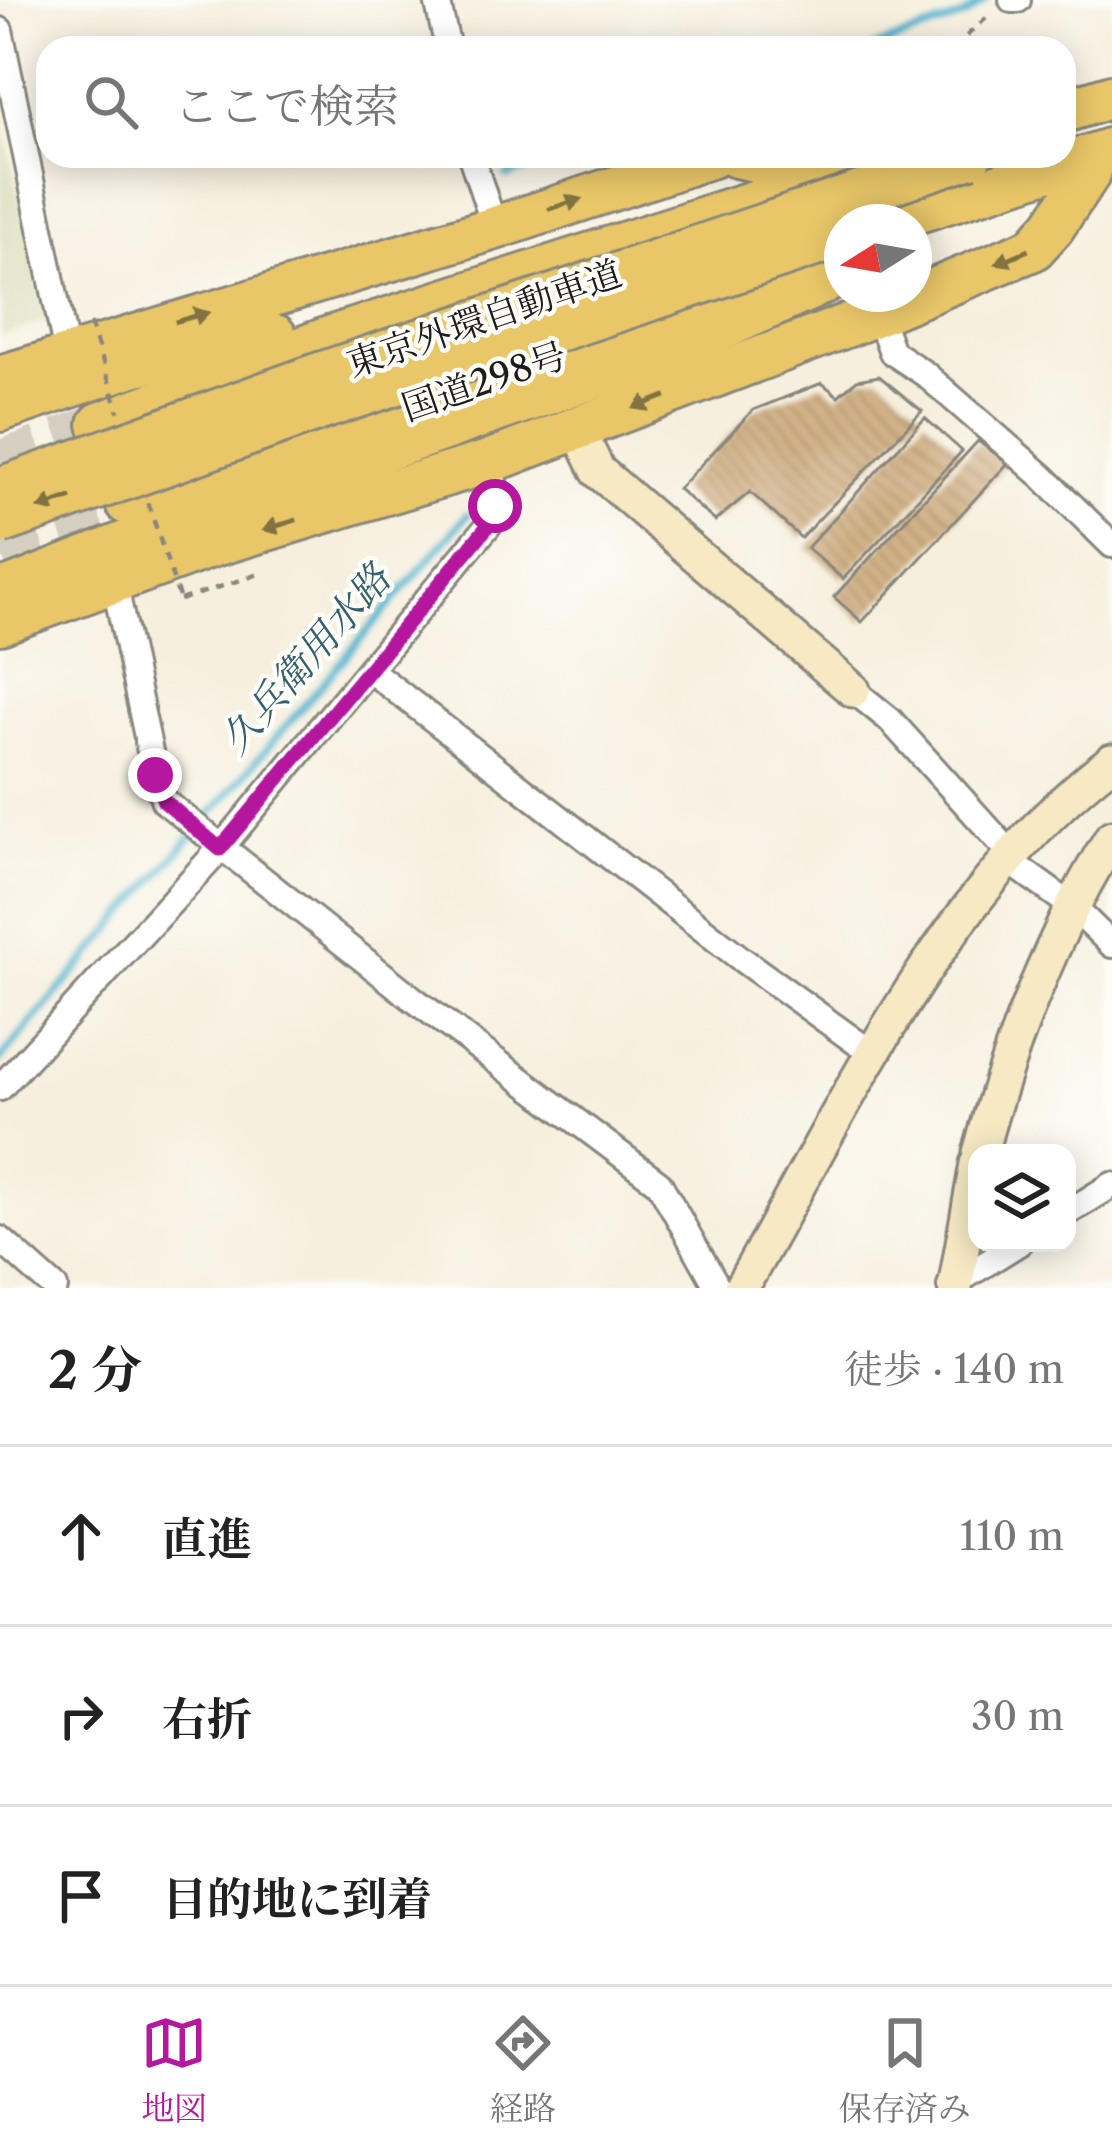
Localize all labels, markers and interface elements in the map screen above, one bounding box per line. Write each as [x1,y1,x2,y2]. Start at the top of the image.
search box [36,36,1076,168]
icon: search [78,69,144,135]
text: ここで検索 [174,78,399,134]
one-way arrow [547,194,584,213]
north arrow [824,204,932,312]
one-way arrow [994,248,1030,267]
street label: 東京外環自動車道 [341,250,627,386]
one-way arrow [174,307,211,325]
street label: 国道298号 [396,332,572,430]
one-way arrow [632,393,668,412]
route start [468,479,522,533]
one-way arrow [37,495,73,513]
one-way arrow [261,517,298,535]
water label: 久兵衛用水路 [210,553,402,763]
route end [128,748,182,802]
map controls [968,1144,1076,1252]
button: layers [968,1144,1076,1252]
text: 2 分 [48,1339,142,1401]
text: 徒歩 · 140 m [844,1345,1064,1393]
icon: ahead [48,1503,114,1569]
text: 直進 [162,1511,252,1567]
text: 110 m [960,1512,1064,1560]
icon: right [48,1683,114,1749]
text: 右折 [162,1691,252,1747]
text: 30 m [971,1692,1064,1740]
icon: arrive [48,1863,114,1929]
text: 目的地に到着 [162,1871,432,1927]
tab: 地図 [141,2010,207,2129]
tab: 経路 [490,2010,556,2129]
tab: 保存済み [839,2010,971,2129]

